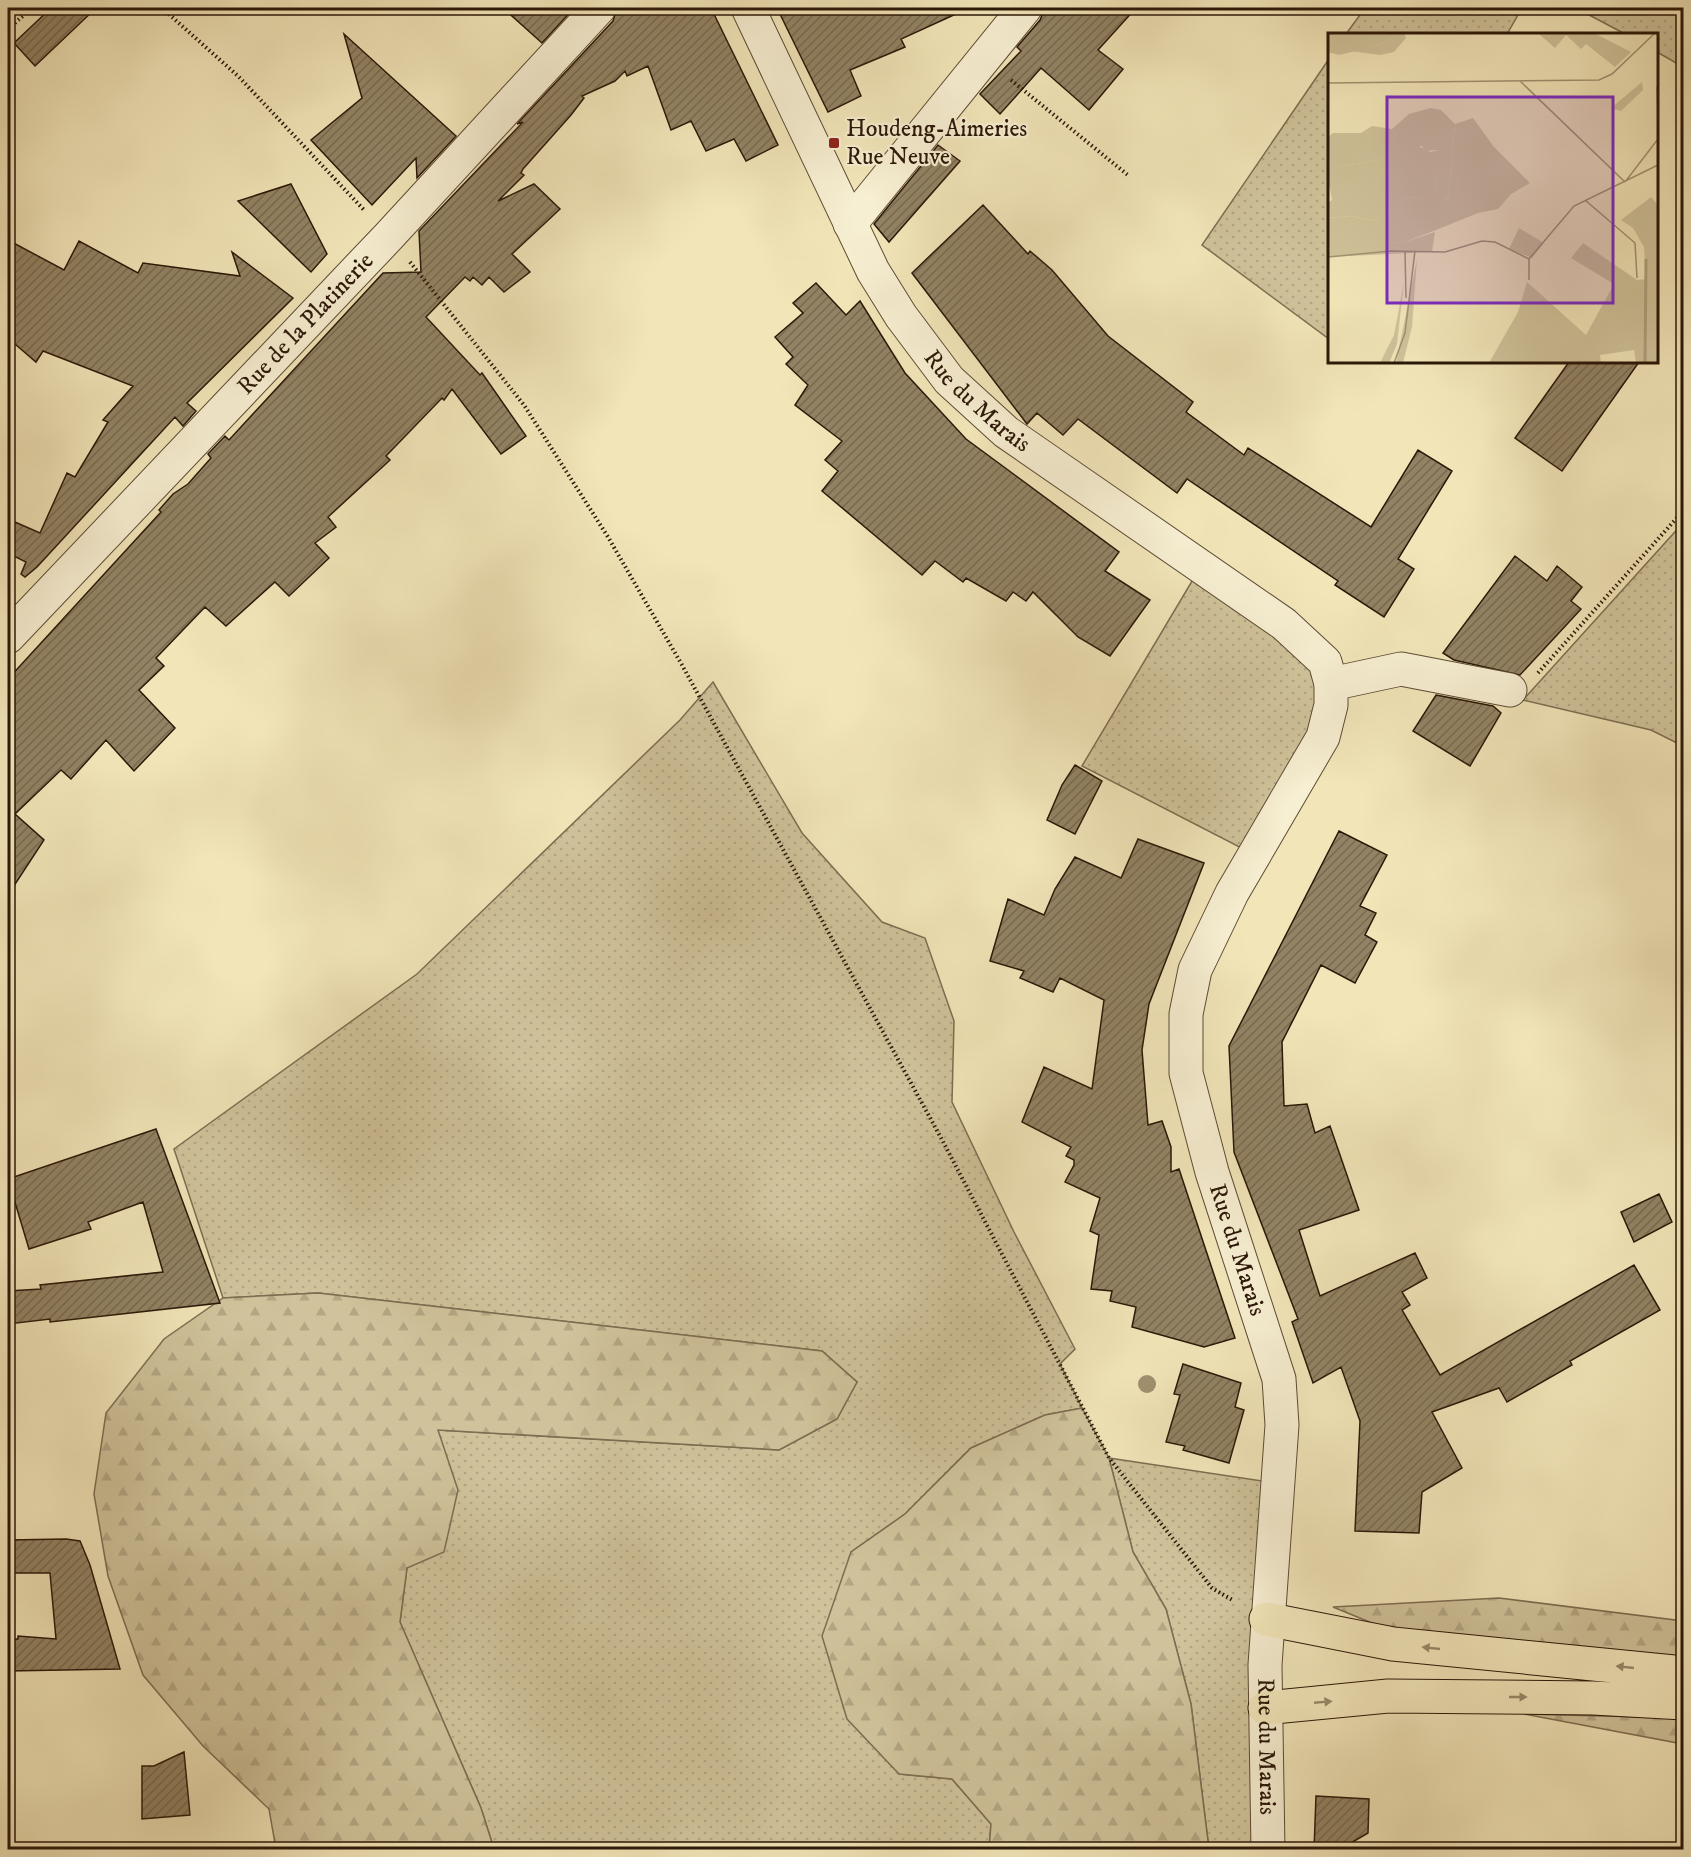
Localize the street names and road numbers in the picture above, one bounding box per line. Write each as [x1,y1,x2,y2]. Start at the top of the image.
street label: Rue de la Platinerie [231,246,380,401]
street label: Rue du Marais [917,344,1036,459]
street label: Rue du Marais [1202,1180,1273,1320]
street label: Rue du Marais [1250,1678,1282,1815]

